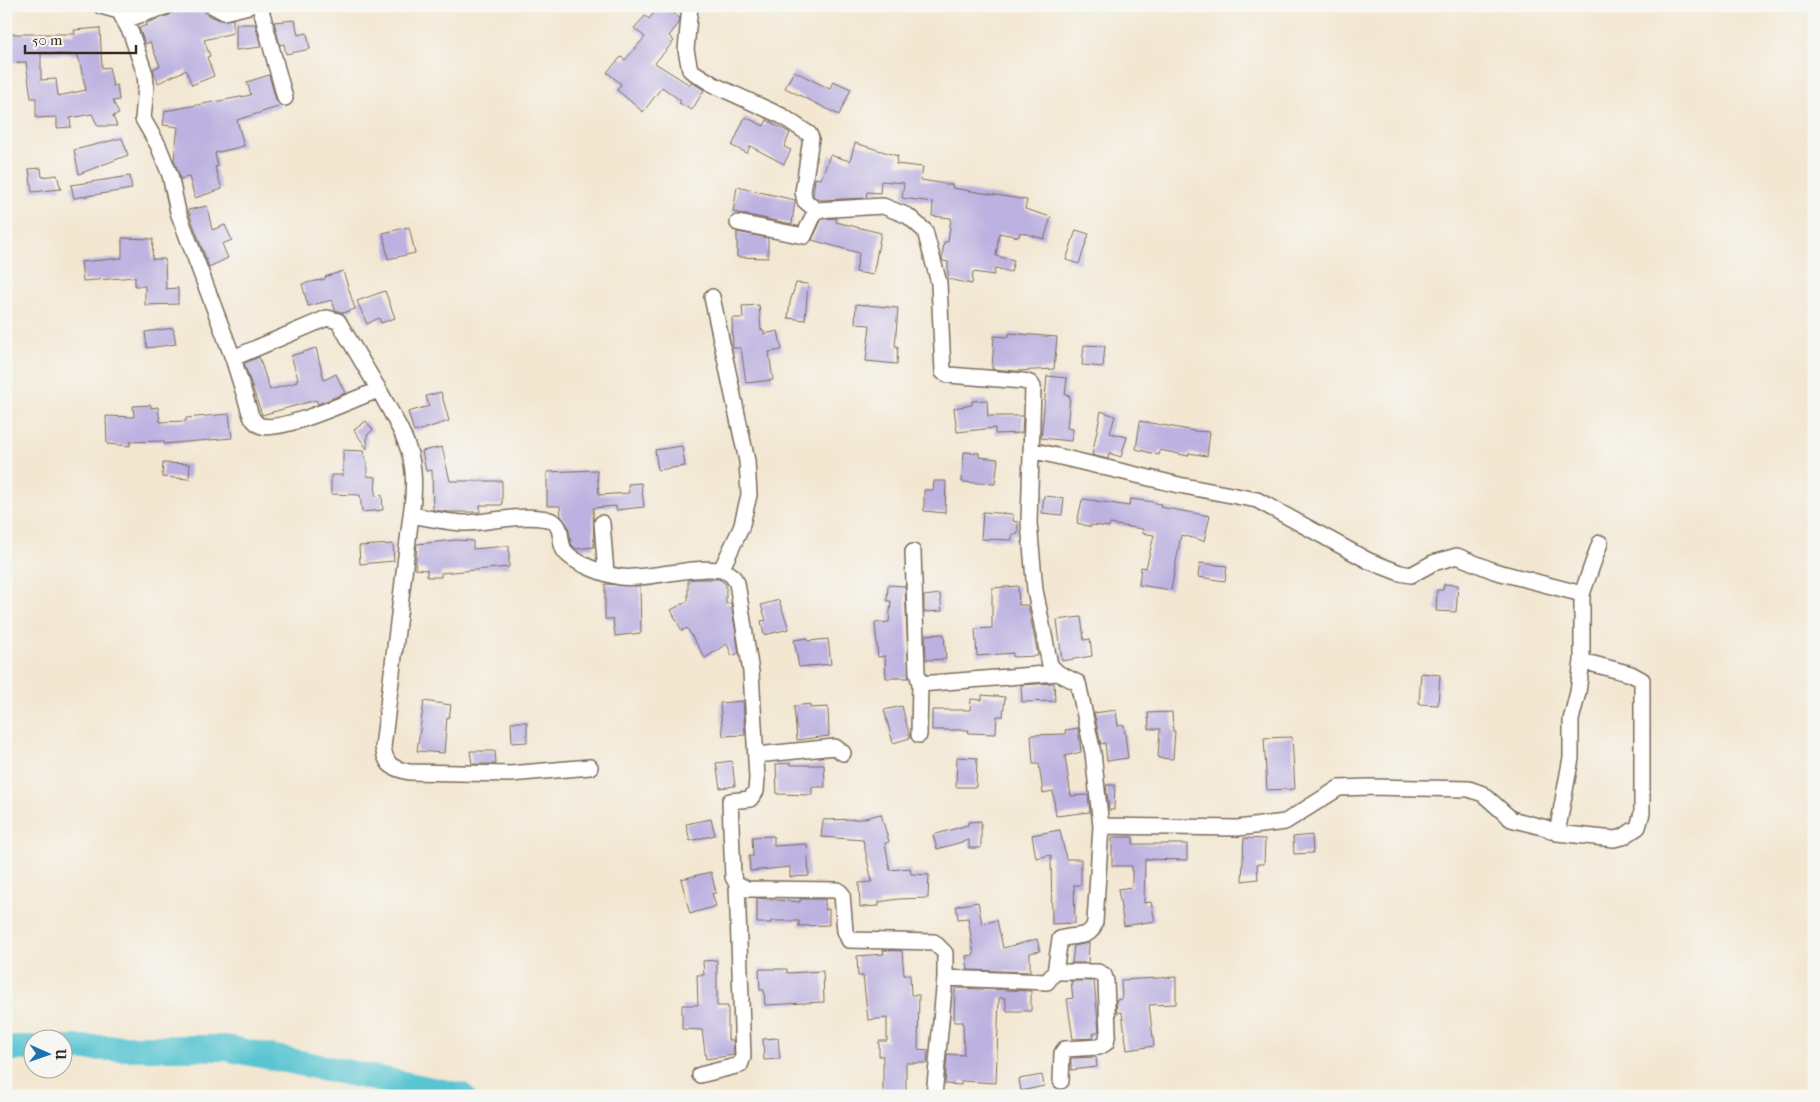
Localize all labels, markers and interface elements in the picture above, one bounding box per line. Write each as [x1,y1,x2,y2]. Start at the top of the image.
scale bar [25,22,136,54]
text: 50 m [32,31,63,49]
north arrow [22,1030,72,1080]
text: U [52,1048,69,1060]

